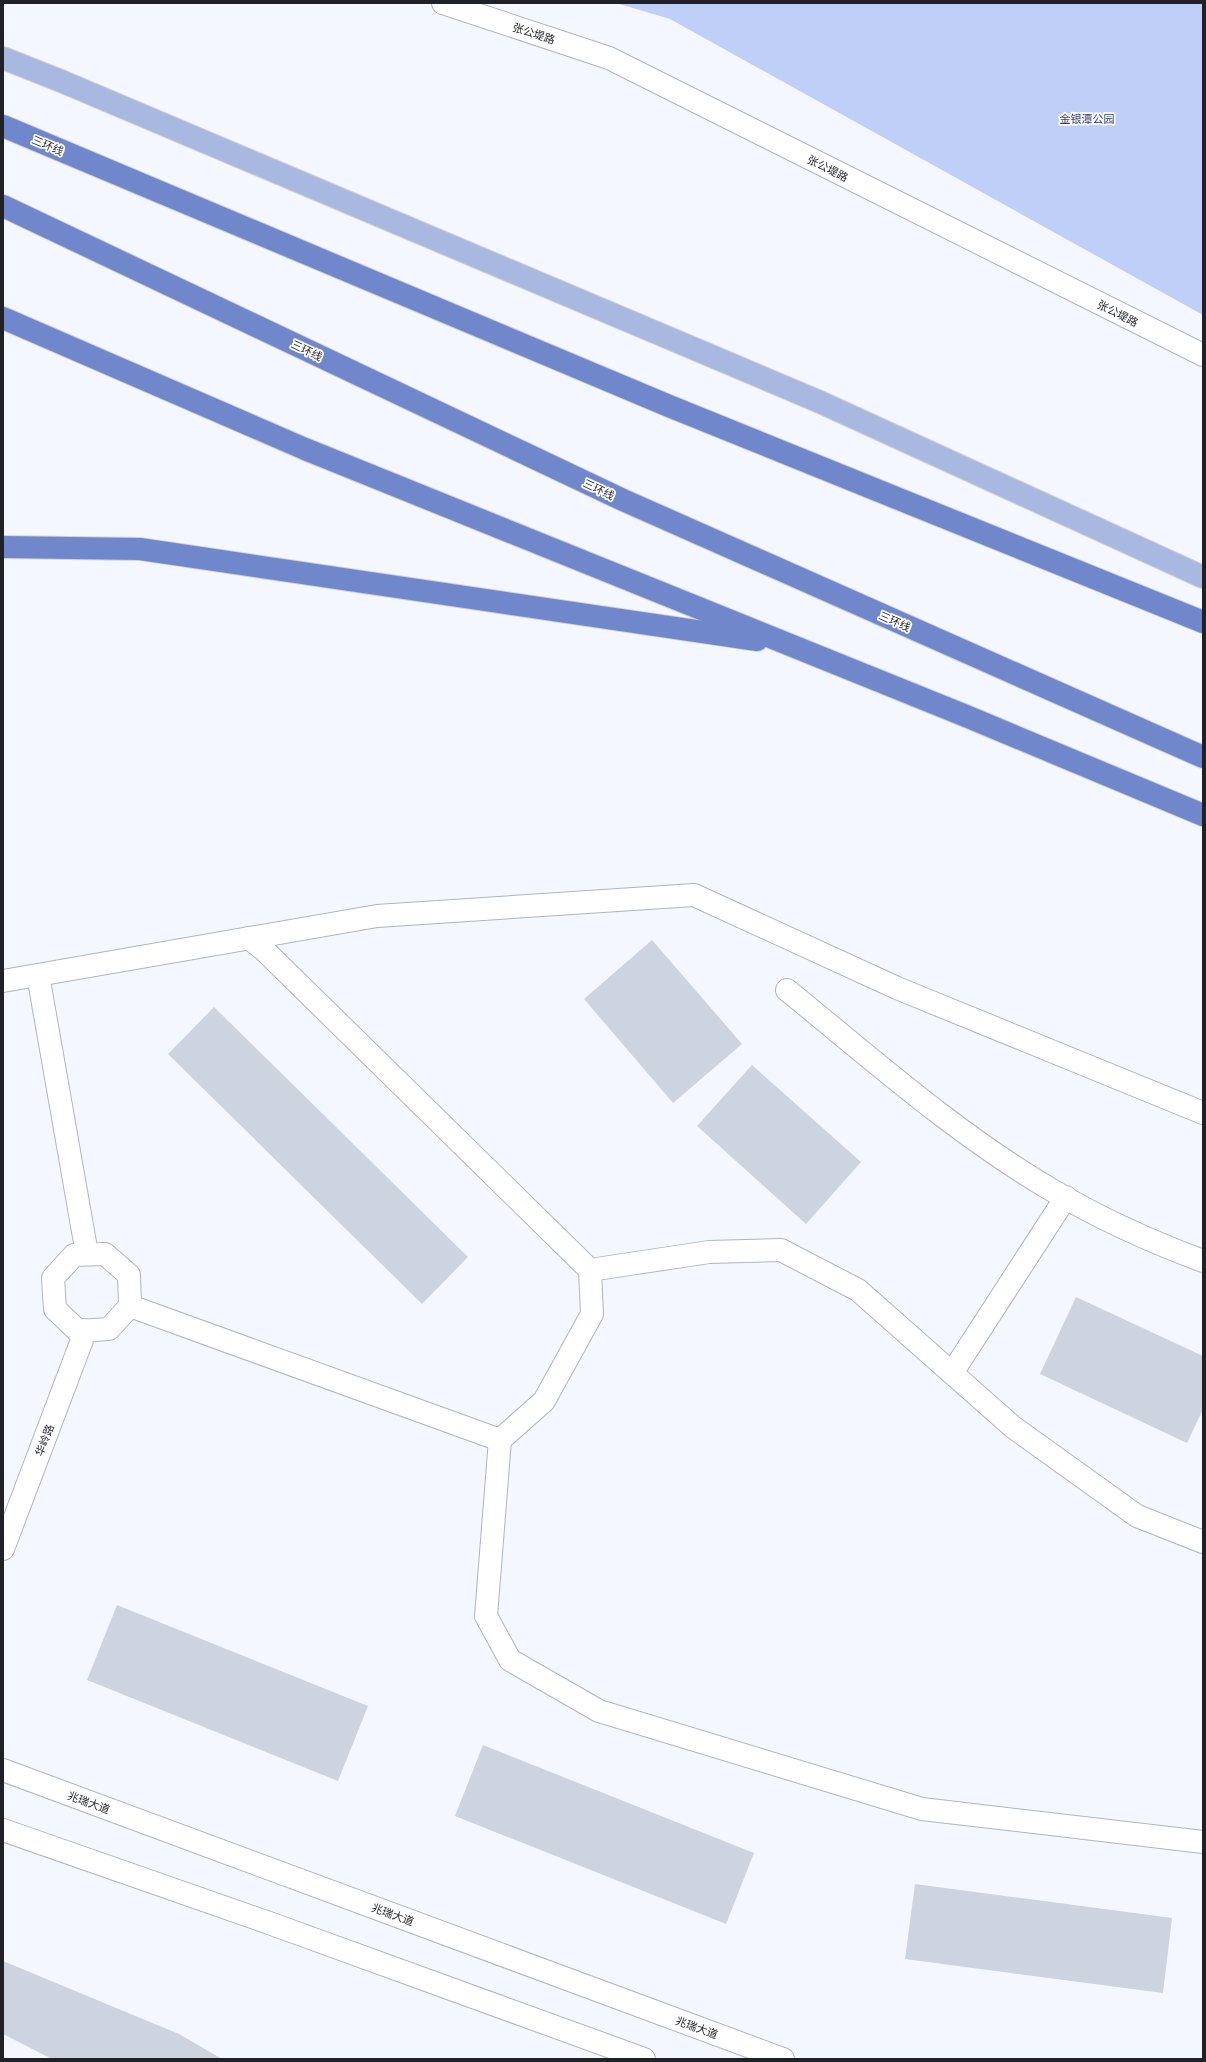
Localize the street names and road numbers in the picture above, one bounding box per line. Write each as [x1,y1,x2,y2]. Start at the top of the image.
street label: 张公堤路 [511,20,557,46]
street label: 三环线 [30,133,66,157]
street label: 张公堤路 [805,152,851,184]
street label: 张公堤路 [1095,297,1141,329]
street label: 三环线 [289,337,325,363]
street label: 三环线 [581,476,617,502]
street label: 三环线 [877,608,913,634]
street label: 华岭路 [32,1422,56,1458]
street label: 兆瑞大道 [66,1788,112,1816]
street label: 兆瑞大道 [370,1900,416,1928]
street label: 兆瑞大道 [674,2013,720,2041]

